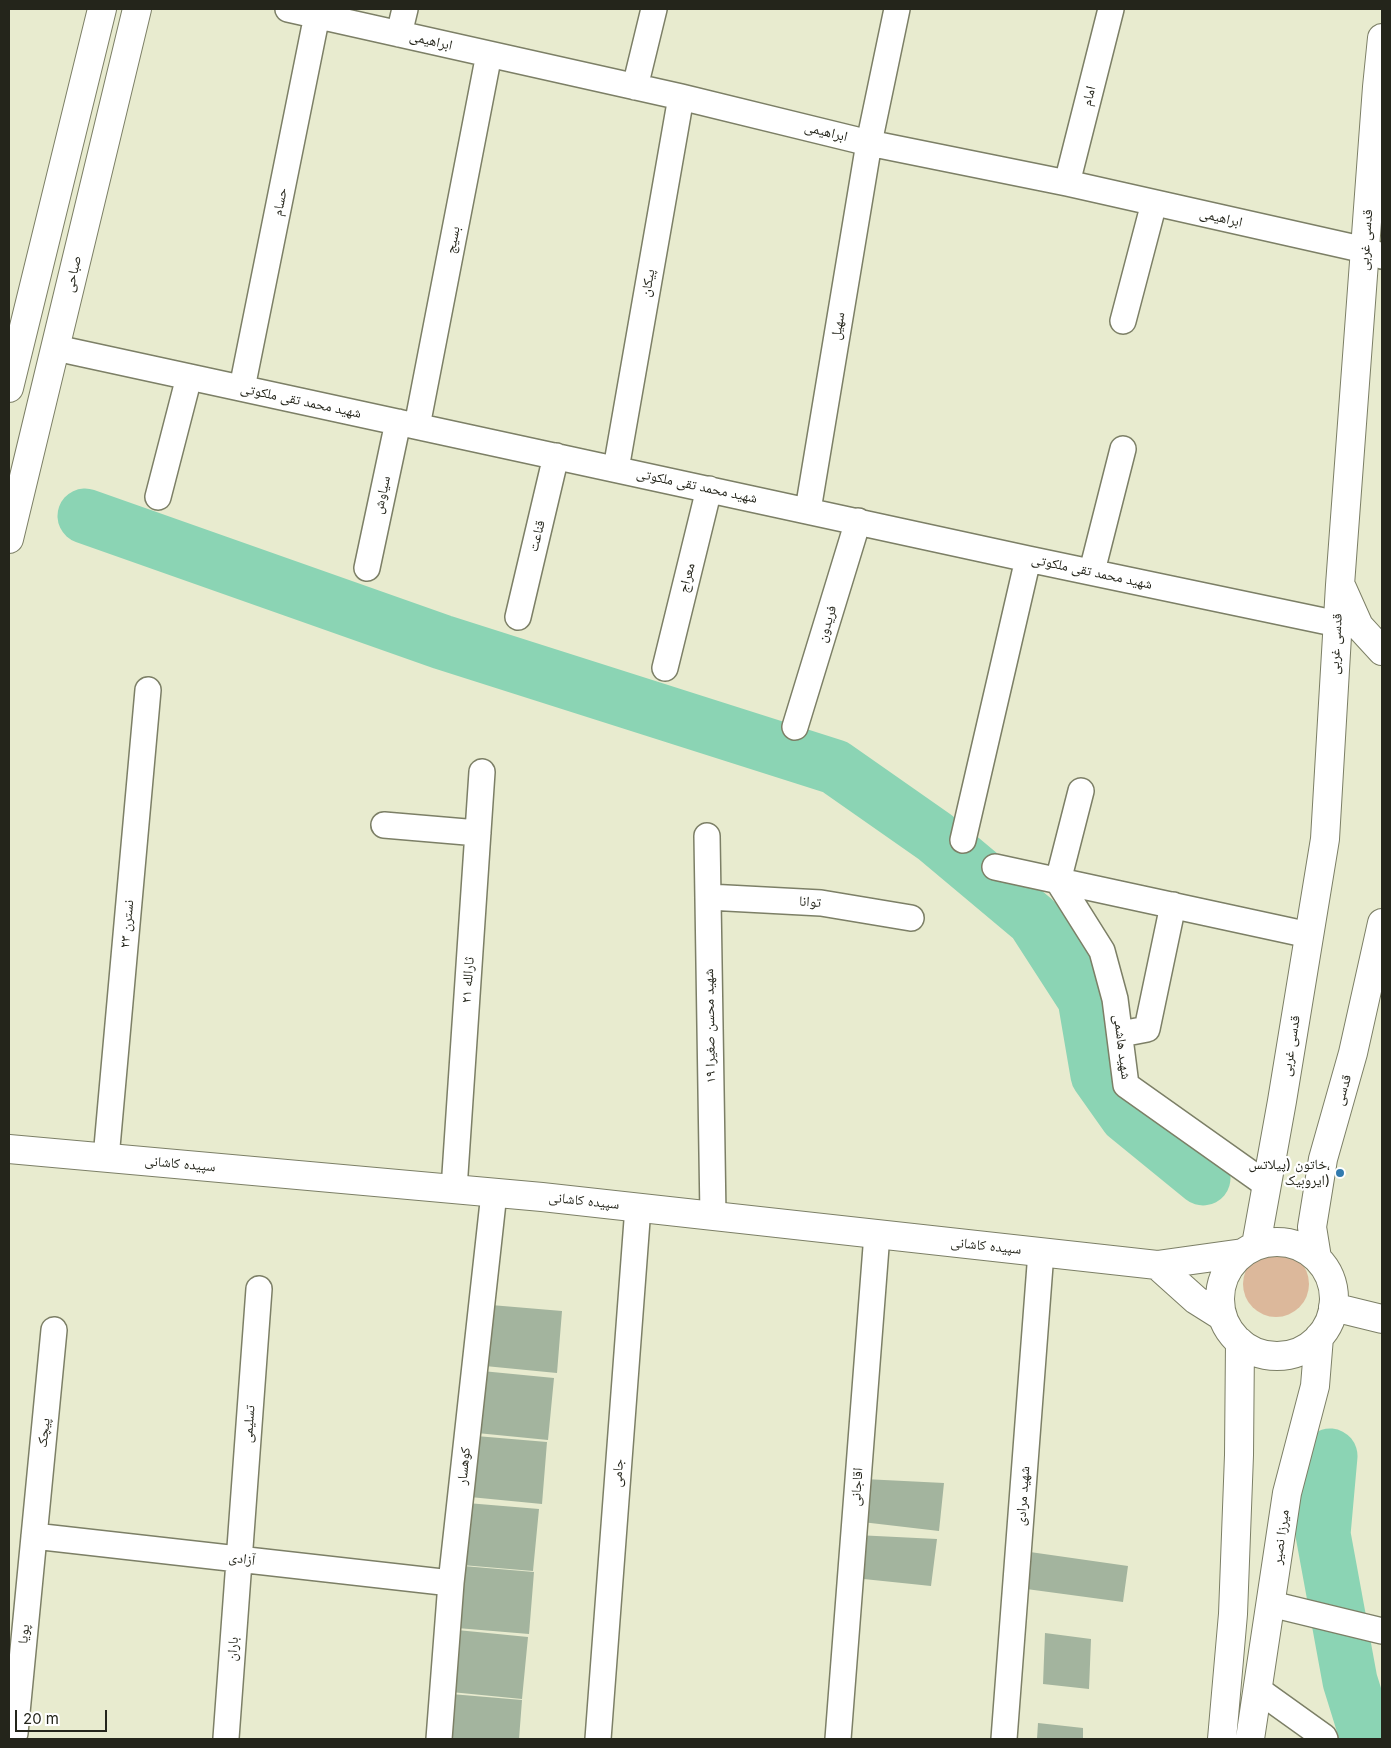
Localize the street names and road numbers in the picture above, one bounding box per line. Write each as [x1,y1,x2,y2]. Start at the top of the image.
street label: ابراهیمی [408,28,454,54]
street label: امام [1078,84,1100,108]
street label: ابراهیمی [803,119,849,145]
street label: حسام [269,186,291,218]
street label: ابراهیمی [1198,205,1244,231]
street label: قدسی غربی [1355,209,1377,271]
street label: بسیج [442,225,464,255]
street label: صباحی [61,254,85,294]
street label: پیکان [637,268,659,298]
street label: سهیل [828,311,848,341]
street label: شهید محمد تقی ملکوتی [239,380,363,422]
street label: شهید محمد تقی ملکوتی [635,465,759,507]
street label: سیاوش [370,474,394,516]
street label: قناعت [525,518,549,554]
street label: شهید محمد تقی ملکوتی [1030,551,1154,593]
street label: معراج [675,561,699,595]
street label: فریدون [813,604,841,644]
street label: قدسی غربی [1326,613,1346,675]
street label: توانا [798,893,822,911]
street label: نسترن ۲۳ [117,899,137,949]
street label: ثارالله ۲۱ [458,956,478,1004]
street label: شهید محسن صغیرا ۱۹ [701,969,719,1083]
street label: شهید هاشمی [1110,1014,1134,1080]
street label: قدسی غربی [1278,1014,1304,1078]
street label: قدسی [1331,1073,1355,1107]
street label: سپیده کاشانی [144,1153,216,1175]
street label: سپیده کاشانی [548,1189,620,1213]
street label: سپیده کاشانی [950,1234,1022,1258]
street label: تسلیمی [239,1404,259,1444]
street label: پیچک [34,1417,54,1449]
street label: کوهسار [454,1446,474,1486]
street label: جامی [609,1458,627,1488]
street label: شهید مرادی [1013,1465,1033,1527]
street label: اقاجانی [847,1467,867,1507]
street label: میرزا نصیر [1269,1509,1293,1565]
street label: آزادی [228,1549,256,1569]
street label: پویا [15,1623,33,1645]
street label: باران [224,1636,242,1662]

